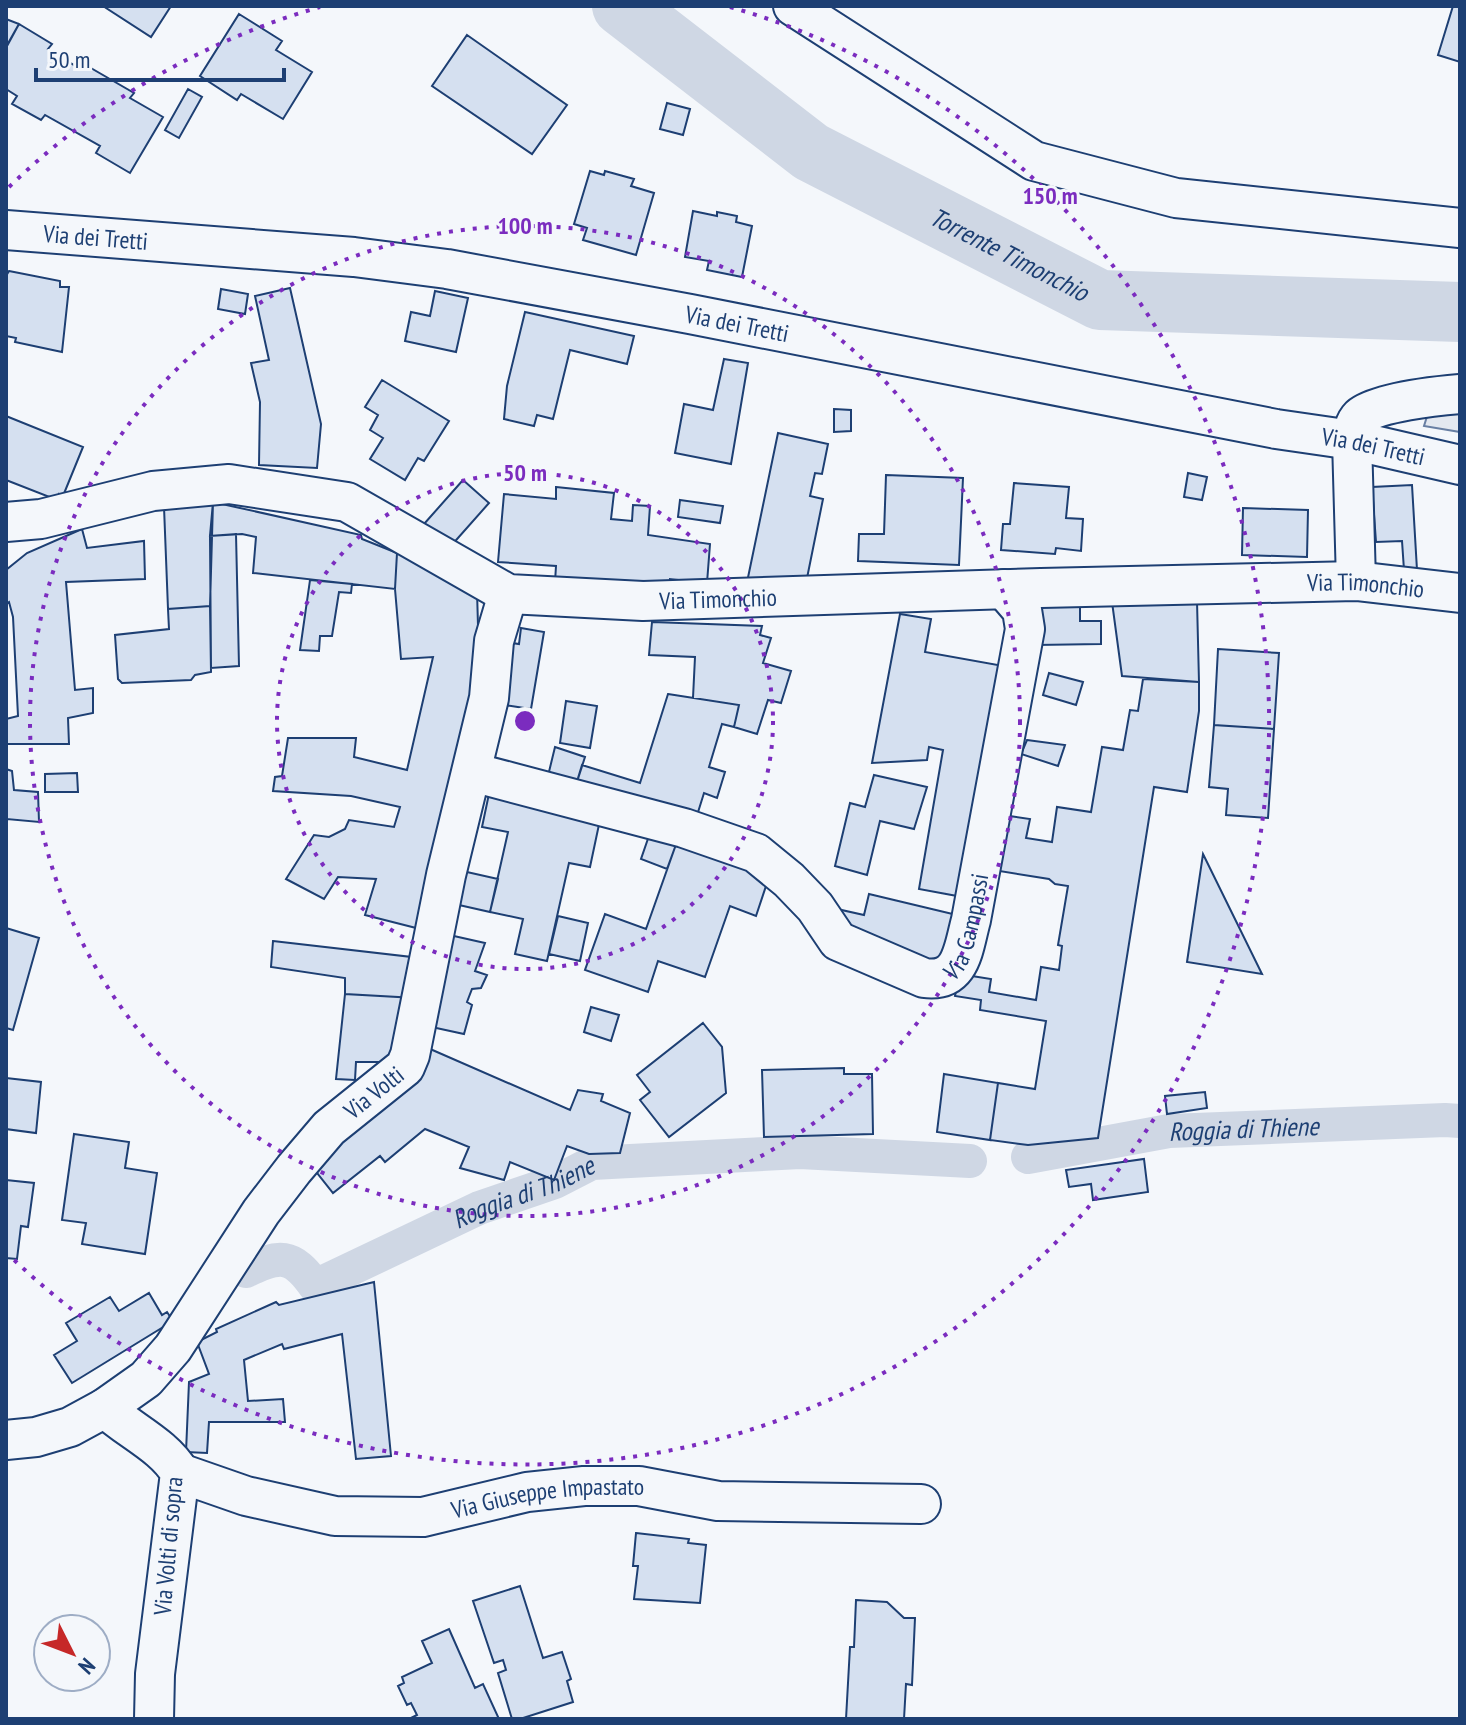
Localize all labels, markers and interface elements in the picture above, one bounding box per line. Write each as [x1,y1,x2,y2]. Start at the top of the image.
scale bar [36,32,284,82]
text: 50 m [48,44,90,75]
text: 150 m [1022,180,1078,211]
water label: Torrente Timonchio [925,199,1096,309]
text: 100 m [497,210,553,241]
street label: Via dei Tretti [41,217,149,256]
street label: Via dei Tretti [682,298,792,349]
street label: Via dei Tretti [1319,420,1428,472]
text: 50 m [503,457,547,488]
street label: Via Timonchio [1306,565,1426,604]
street label: Via Timonchio [658,581,777,616]
centre of rings [511,707,539,735]
street label: Via Campassi [936,871,995,987]
street label: Via Volti [336,1059,410,1126]
water label: Roggia di Thiene [1168,1108,1321,1148]
water label: Roggia di Thiene [446,1147,602,1235]
street label: Via Giuseppe Impastato [447,1471,644,1525]
street label: Via Volti di sopra [146,1475,189,1618]
north arrow [32,1613,112,1693]
text: N [72,1653,101,1680]

